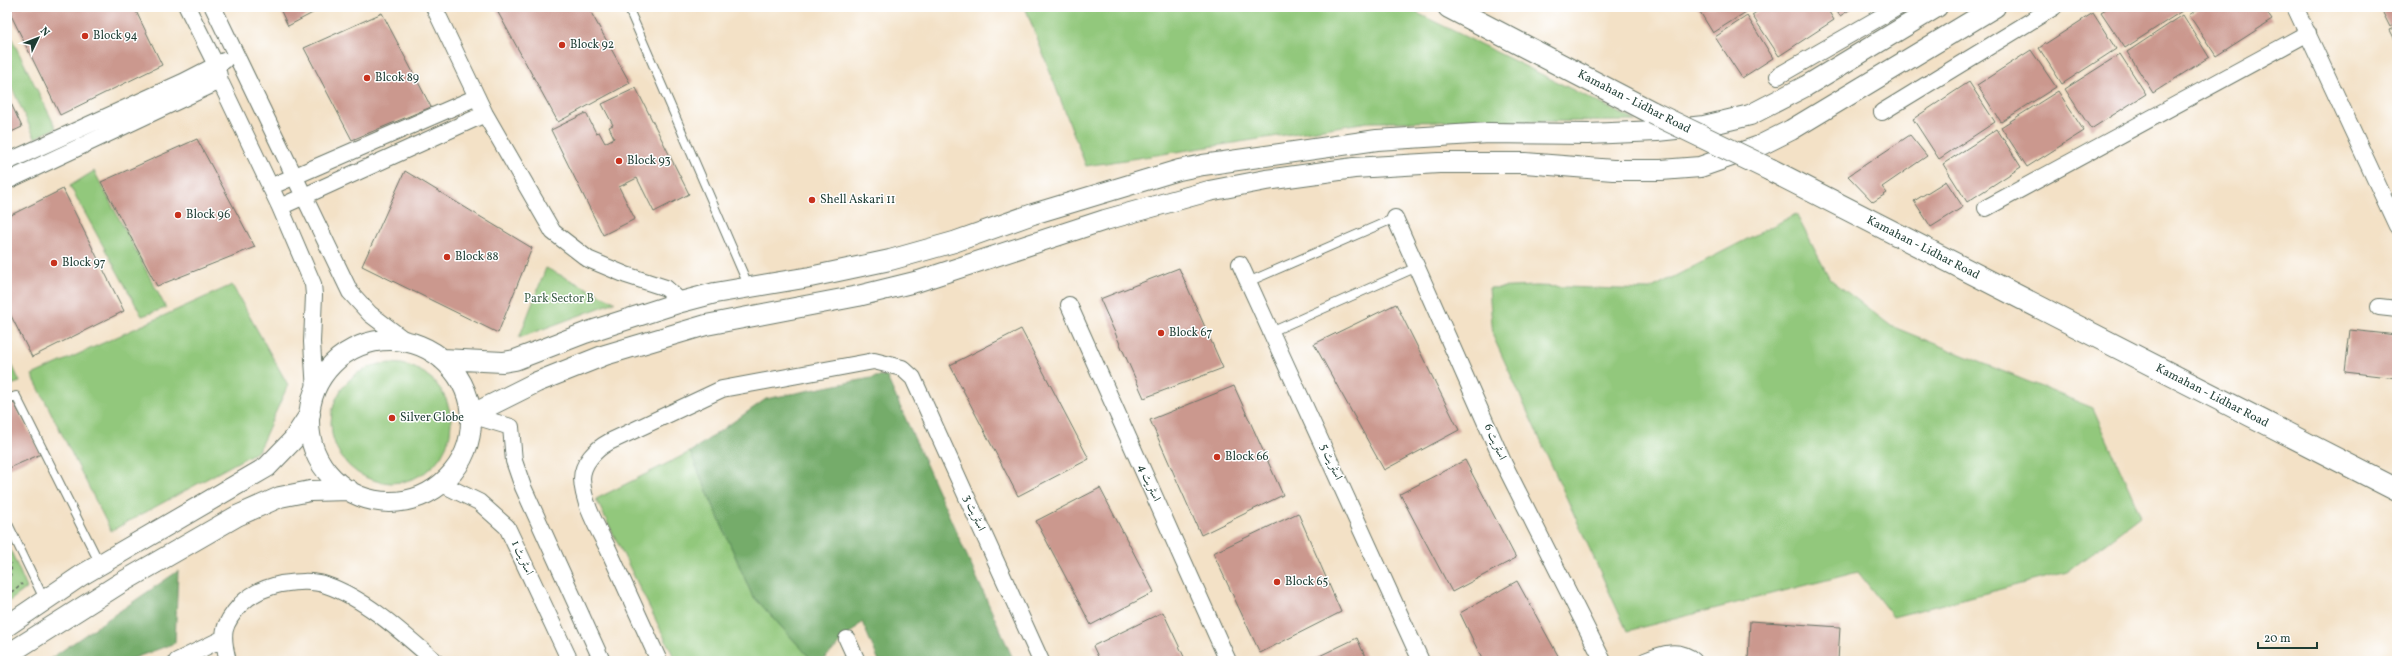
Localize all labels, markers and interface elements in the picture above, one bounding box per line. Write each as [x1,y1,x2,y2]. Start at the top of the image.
north arrow [18,18,58,58]
text: N [36,24,52,40]
place label: Block 94 [93,28,138,44]
marker: Block 94 [80,31,90,41]
place label: Block 92 [570,37,614,53]
marker: Block 92 [557,40,567,50]
street label: Kamahan - Lidhar Road [1575,66,1694,138]
place label: Blcok 89 [375,70,419,86]
marker: Blcok 89 [362,73,372,83]
place label: Block 93 [627,153,671,169]
marker: Block 93 [614,156,624,166]
place label: Shell Askari 11 [820,192,896,208]
marker: Shell Askari 11 [807,195,817,205]
place label: Block 96 [186,207,230,223]
marker: Block 96 [173,210,183,220]
street label: Kamahan - Lidhar Road [1864,212,1983,284]
place label: Block 88 [455,249,499,265]
marker: Block 88 [442,252,452,262]
place label: Block 97 [62,255,106,271]
marker: Block 97 [49,258,59,268]
park label: Park Sector B [524,291,594,307]
place label: Block 67 [1169,325,1213,341]
marker: Block 67 [1156,328,1166,338]
street label: Kamahan - Lidhar Road [2153,360,2272,432]
place label: Silver Globe [400,410,464,426]
marker: Silver Globe [387,413,397,423]
street label: اسٹریٹ 6 [1480,421,1510,463]
street label: اسٹریٹ 5 [1316,441,1346,483]
place label: Block 66 [1225,449,1269,465]
marker: Block 66 [1212,452,1222,462]
street label: اسٹریٹ 4 [1134,462,1164,505]
street label: اسٹریٹ 3 [959,492,989,534]
street label: اسٹریٹ 1 [507,538,537,578]
place label: Block 65 [1285,574,1329,590]
marker: Block 65 [1272,577,1282,587]
scale bar [2258,624,2317,650]
text: 20 m [2264,631,2291,647]

